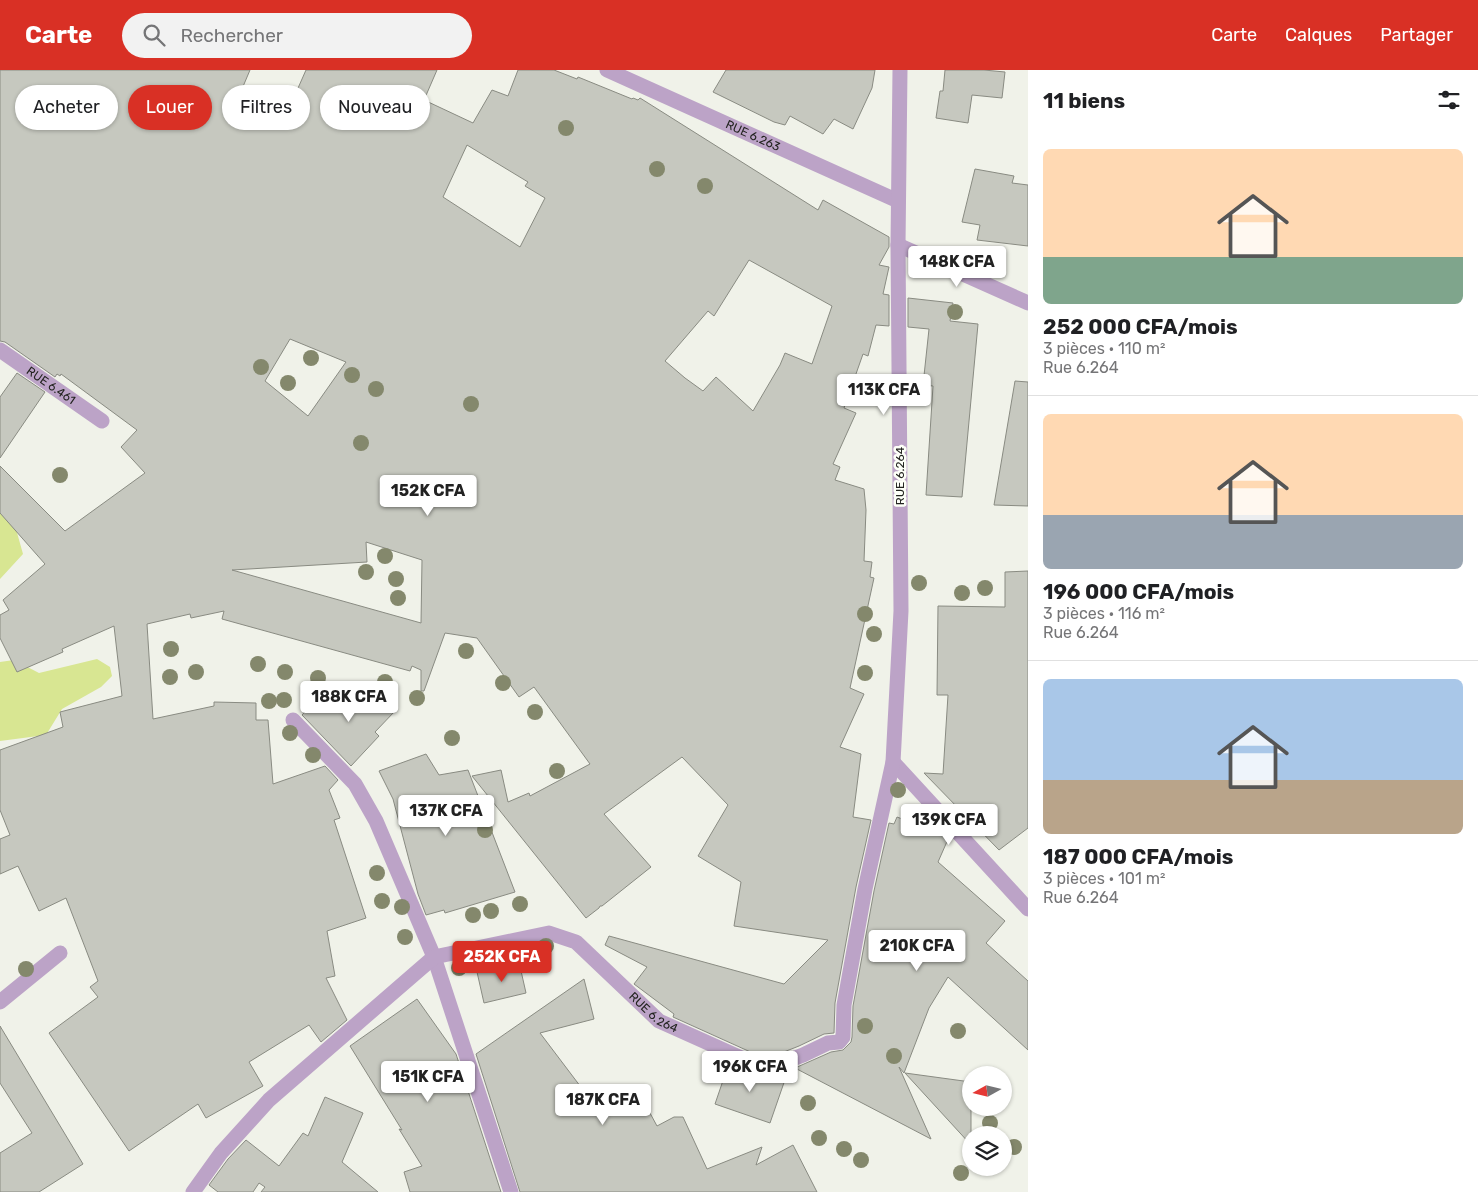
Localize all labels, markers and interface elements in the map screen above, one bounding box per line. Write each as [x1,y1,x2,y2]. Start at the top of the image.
search box [122,13,472,58]
text: Carte [25,21,92,49]
icon: search [140,21,168,49]
text: Rechercher [180,24,283,47]
text: Carte [1211,24,1257,46]
text: Calques [1285,24,1352,46]
text: Partager [1380,24,1453,46]
chip: Acheter [15,85,118,130]
chip: Louer [128,85,212,130]
chip: Filtres [222,85,310,130]
chip: Nouveau [320,85,430,130]
icon: filters [1435,86,1463,114]
text: 11 biens [1043,88,1125,113]
street label: RUE 6.263 [723,117,782,154]
icon: home [1208,181,1298,271]
pin: 148K CFA [905,246,1009,288]
text: 148K CFA [919,252,995,271]
text: 252 000 CFA/mois [1043,314,1238,339]
text: 3 pièces · 110 m² [1043,339,1165,358]
text: Rue 6.264 [1043,358,1119,377]
street label: RUE 6.461 [24,364,78,407]
pin: 113K CFA [832,374,936,416]
text: 113K CFA [848,380,920,399]
street label: RUE 6.264 [893,446,907,505]
icon: home [1208,447,1298,537]
pin: 152K CFA [376,474,480,517]
text: 152K CFA [391,481,465,500]
text: 196 000 CFA/mois [1043,579,1234,604]
text: 3 pièces · 116 m² [1043,604,1165,623]
text: Rue 6.264 [1043,623,1119,642]
pin: 188K CFA [297,680,401,723]
text: 188K CFA [311,687,387,706]
icon: home [1208,712,1298,802]
pin: 137K CFA [394,794,498,837]
text: 137K CFA [409,801,483,820]
pin: 139K CFA [897,804,1001,846]
text: 139K CFA [912,810,986,829]
text: 187 000 CFA/mois [1043,844,1233,869]
text: 3 pièces · 101 m² [1043,869,1165,888]
text: Rue 6.264 [1043,888,1119,907]
pin: 210K CFA [865,930,969,972]
text: 210K CFA [879,936,955,955]
pin: 252K CFA [450,940,554,983]
text: 252K CFA [463,947,541,966]
street label: RUE 6.264 [626,989,681,1036]
pin: 196K CFA [698,1050,802,1093]
text: 196K CFA [713,1057,787,1076]
pin: 151K CFA [376,1060,480,1103]
north arrow [962,1066,1012,1116]
map controls [962,1066,1012,1176]
text: 151K CFA [392,1067,464,1086]
pin: 187K CFA [551,1084,655,1126]
text: 187K CFA [566,1090,640,1109]
button: layers [962,1126,1012,1176]

